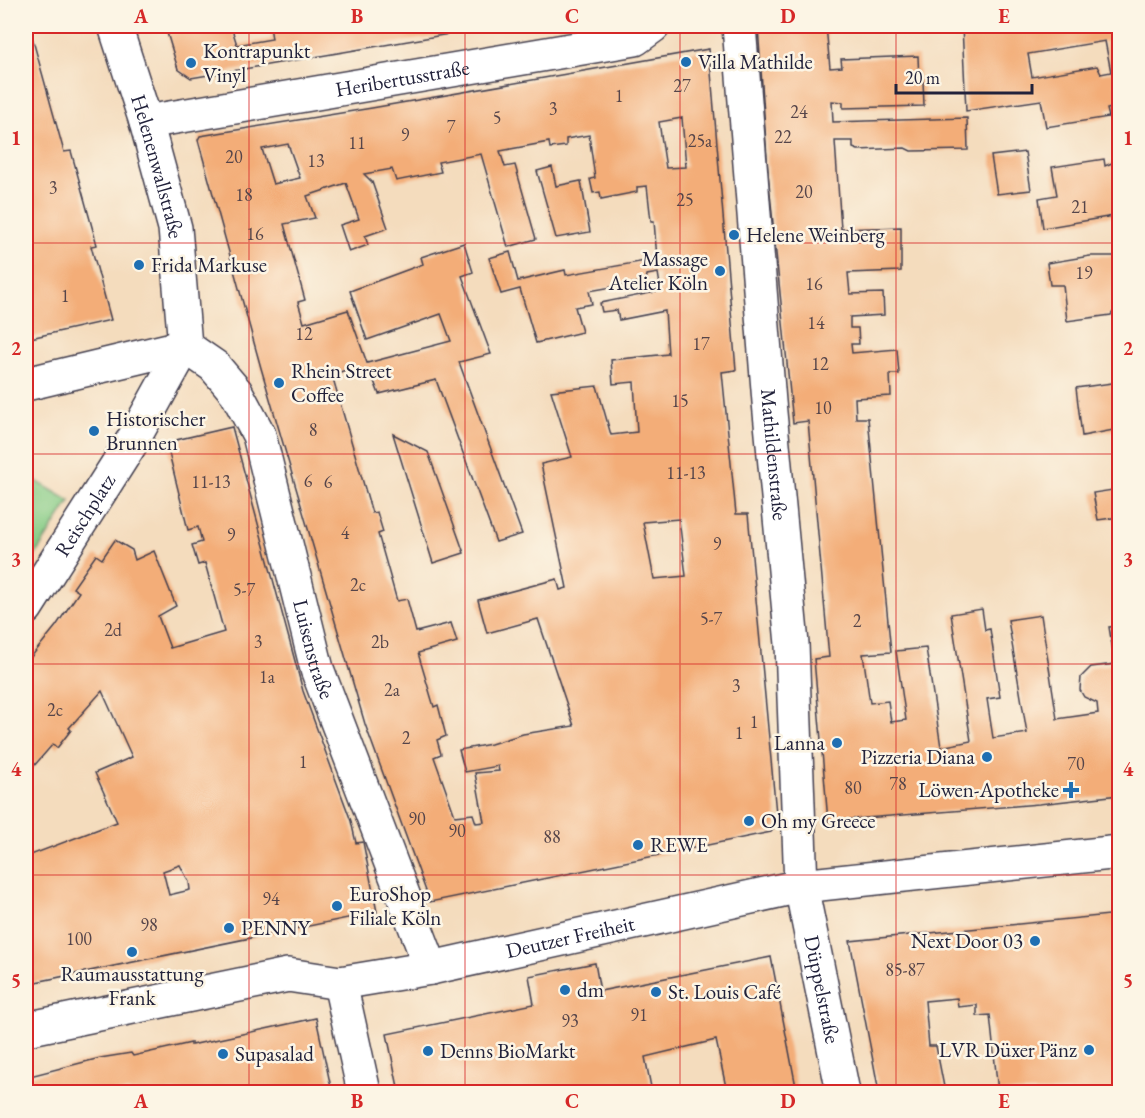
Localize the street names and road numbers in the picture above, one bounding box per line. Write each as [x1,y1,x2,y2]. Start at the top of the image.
street label: Heribertusstraße [333,53,471,103]
street label: Helenenwallstraße [125,91,190,240]
street label: Mathildenstraße [755,388,794,522]
street label: Reischplatz [48,468,121,561]
street label: Luisenstraße [287,596,341,703]
street label: Deutzer Freiheit [503,909,637,964]
street label: Düppelstraße [798,933,847,1046]

